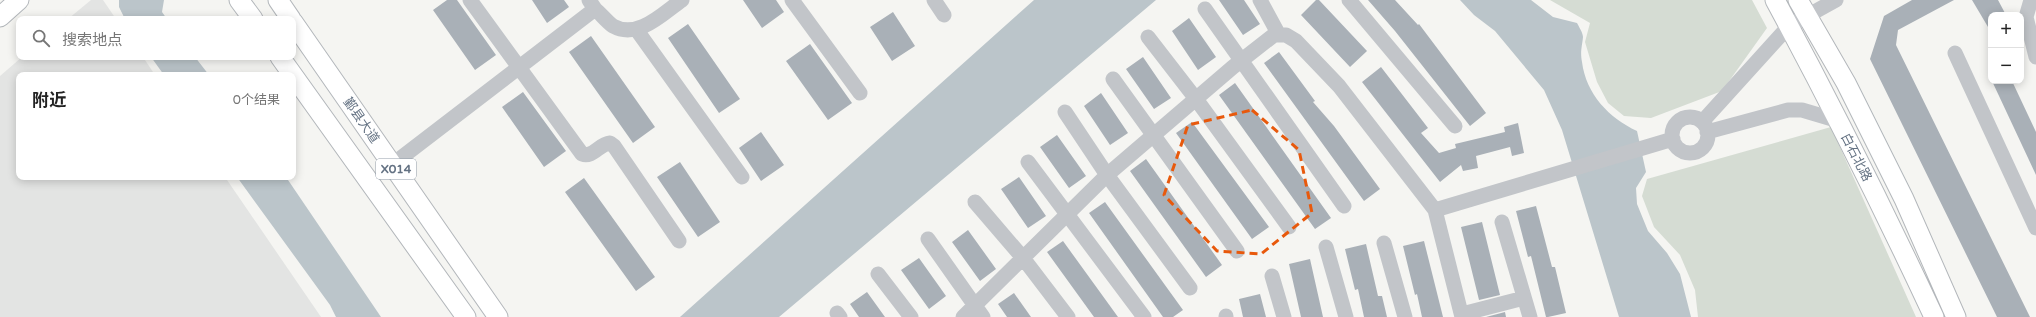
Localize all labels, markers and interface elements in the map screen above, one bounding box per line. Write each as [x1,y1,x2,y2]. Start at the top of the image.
map controls [1988,12,2024,84]
button: + [1988,12,2024,48]
search box [16,16,296,60]
icon: search [30,27,52,49]
text: 搜索地点 [62,31,122,49]
button: − [1988,48,2024,84]
text: 附近 [32,90,66,111]
text: 0个结果 [233,92,280,108]
street label: 鄞县大道 [340,95,383,146]
street label: 白石北路 [1837,131,1875,184]
road number: X014 [376,159,416,179]

